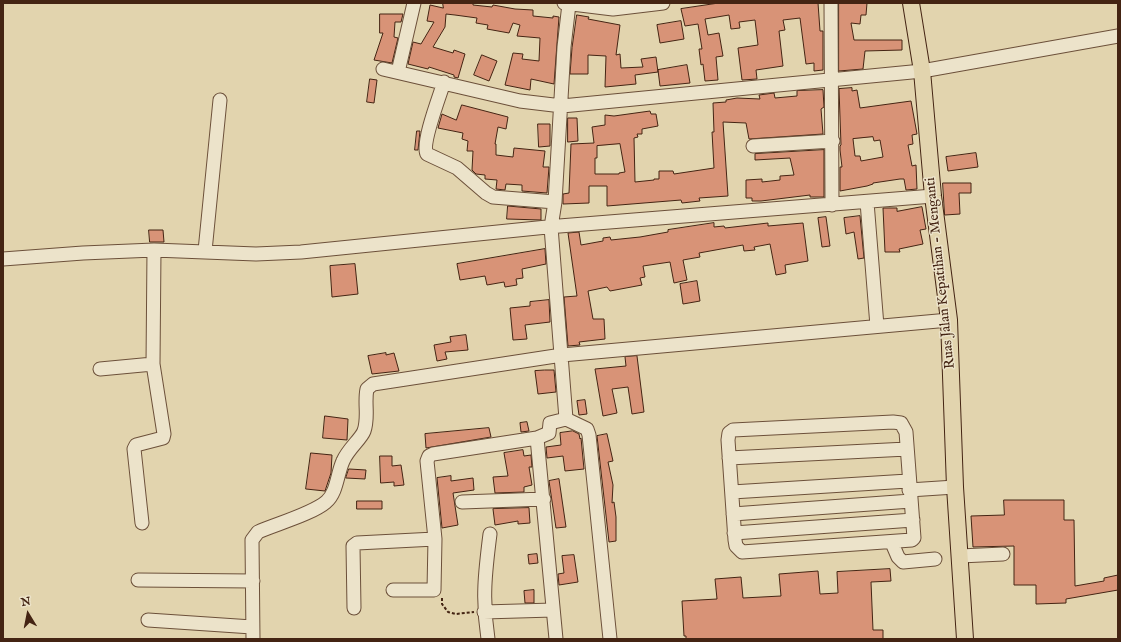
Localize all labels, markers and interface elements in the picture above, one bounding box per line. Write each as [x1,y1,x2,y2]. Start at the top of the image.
street label: Ruas Jalan Kepatihan - Menganti [923,176,959,370]
north arrow [8,594,48,634]
text: N [20,594,32,610]

